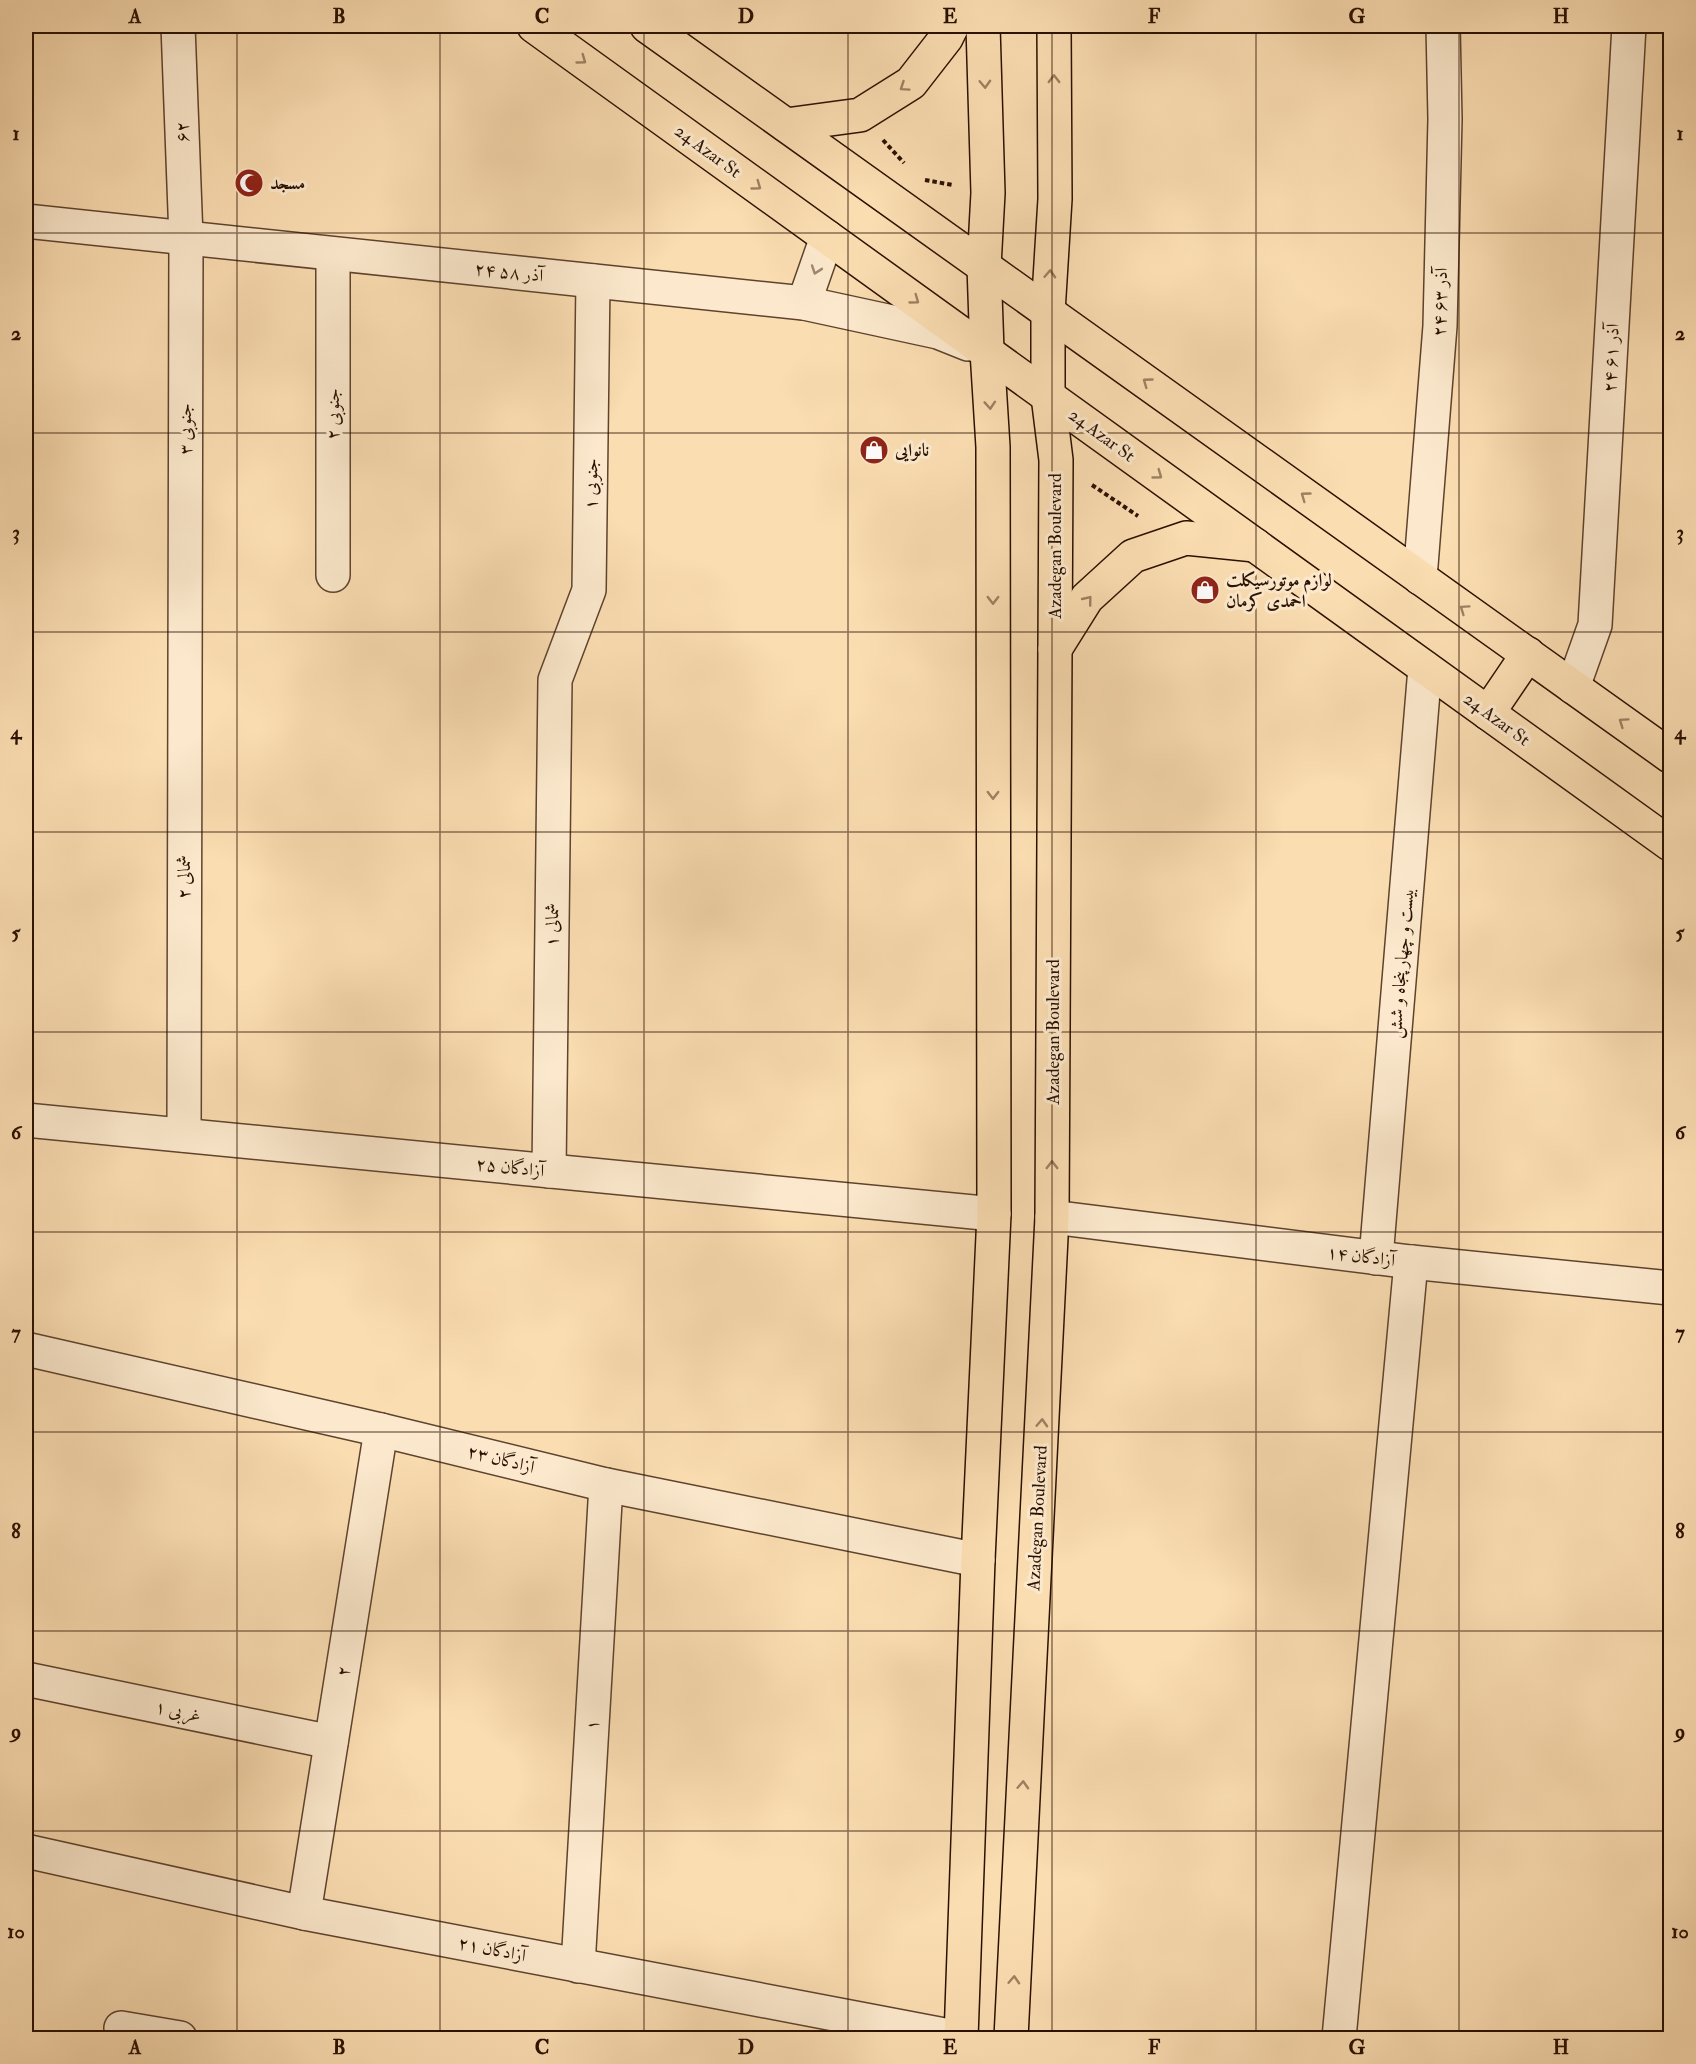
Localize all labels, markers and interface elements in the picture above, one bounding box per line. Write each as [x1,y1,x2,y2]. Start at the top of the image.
text: A [128,4,142,29]
text: B [332,4,346,29]
text: C [535,4,549,29]
text: D [738,4,754,29]
text: E [943,4,958,29]
text: F [1148,4,1161,29]
text: G [1349,4,1366,29]
text: H [1553,4,1569,29]
one-way arrow [575,53,586,64]
one-way arrow [1048,75,1060,84]
one-way arrow [978,79,991,88]
one-way arrow [899,80,910,91]
street label: 24 Azar St [670,120,746,183]
text: 1 [12,121,20,146]
street label: ۶۲ [171,121,194,143]
text: 1 [1676,121,1684,146]
mosque icon: مسجد [233,167,265,199]
place label: مسجد [270,172,305,195]
one-way arrow [750,179,761,190]
street label: ۲۴ آذر ۵۸ [473,257,546,288]
one-way arrow [810,264,823,275]
street label: ۲۴ آذر ۶۳ [1428,265,1453,337]
one-way arrow [1044,270,1057,279]
one-way arrow [909,293,920,304]
text: 2 [11,321,21,346]
street label: ۲۴ آذر ۶۱ [1598,321,1625,393]
text: 2 [1675,321,1685,346]
one-way arrow [1142,378,1153,389]
street label: ۲ جنوبی [322,388,346,440]
one-way arrow [983,400,996,409]
street label: ۳ جنوبی [174,403,198,455]
street label: 24 Azar St [1064,404,1140,467]
shop icon: نانوایی [858,434,890,466]
place label: نانوایی [894,439,929,462]
street label: ۱ جنوبی [580,458,604,510]
one-way arrow [1152,468,1163,479]
street label: Azadegan Boulevard [1044,473,1067,620]
one-way arrow [1301,492,1312,503]
text: 3 [12,520,20,545]
text: 3 [1676,520,1684,545]
place label: لوازم موتورسیکلت احمدی کرمان [1226,569,1332,613]
shop icon: لوازم موتورسیکلت احمدی کرمان [1189,574,1221,606]
one-way arrow [987,595,999,604]
one-way arrow [1080,596,1091,607]
one-way arrow [1460,605,1471,616]
street label: 24 Azar St [1459,688,1535,751]
one-way arrow [1618,718,1629,729]
text: 4 [10,720,23,745]
text: 4 [1674,720,1687,745]
one-way arrow [987,790,999,799]
street label: ۲ شمالی [173,855,196,899]
street label: بیست و چهار پنجاه و شش [1383,887,1420,1039]
street label: ۱ شمالی [541,903,564,947]
text: 5 [12,920,22,945]
text: 5 [1676,920,1686,945]
street label: Azadegan Boulevard [1042,959,1065,1106]
text: 6 [11,1120,23,1145]
text: 6 [1675,1120,1687,1145]
street label: آزادگان ۲۵ [475,1152,547,1183]
one-way arrow [1046,1161,1058,1170]
street label: آزادگان ۱۴ [1325,1241,1398,1272]
text: 7 [11,1320,21,1345]
text: 7 [1675,1320,1685,1345]
one-way arrow [1035,1418,1048,1427]
street label: آزادگان ۲۳ [465,1440,539,1479]
street label: Azadegan Boulevard [1022,1445,1053,1592]
text: 8 [11,1519,21,1544]
text: 8 [1675,1519,1685,1544]
street label: ۲ [331,1664,356,1678]
street label: ۱ غربی [153,1695,203,1729]
text: 9 [9,1719,21,1744]
street label: ۱ [581,1719,604,1731]
text: 9 [1673,1719,1685,1744]
one-way arrow [1017,1781,1030,1790]
text: 10 [7,1919,25,1944]
text: 10 [1671,1919,1689,1944]
street label: آزادگان ۲۱ [456,1932,530,1968]
one-way arrow [1007,1976,1020,1985]
text: A [128,2035,142,2060]
text: B [332,2035,346,2060]
text: C [535,2035,549,2060]
text: D [738,2035,754,2060]
text: E [943,2035,958,2060]
text: F [1148,2035,1161,2060]
text: G [1349,2035,1366,2060]
text: H [1553,2035,1569,2060]

